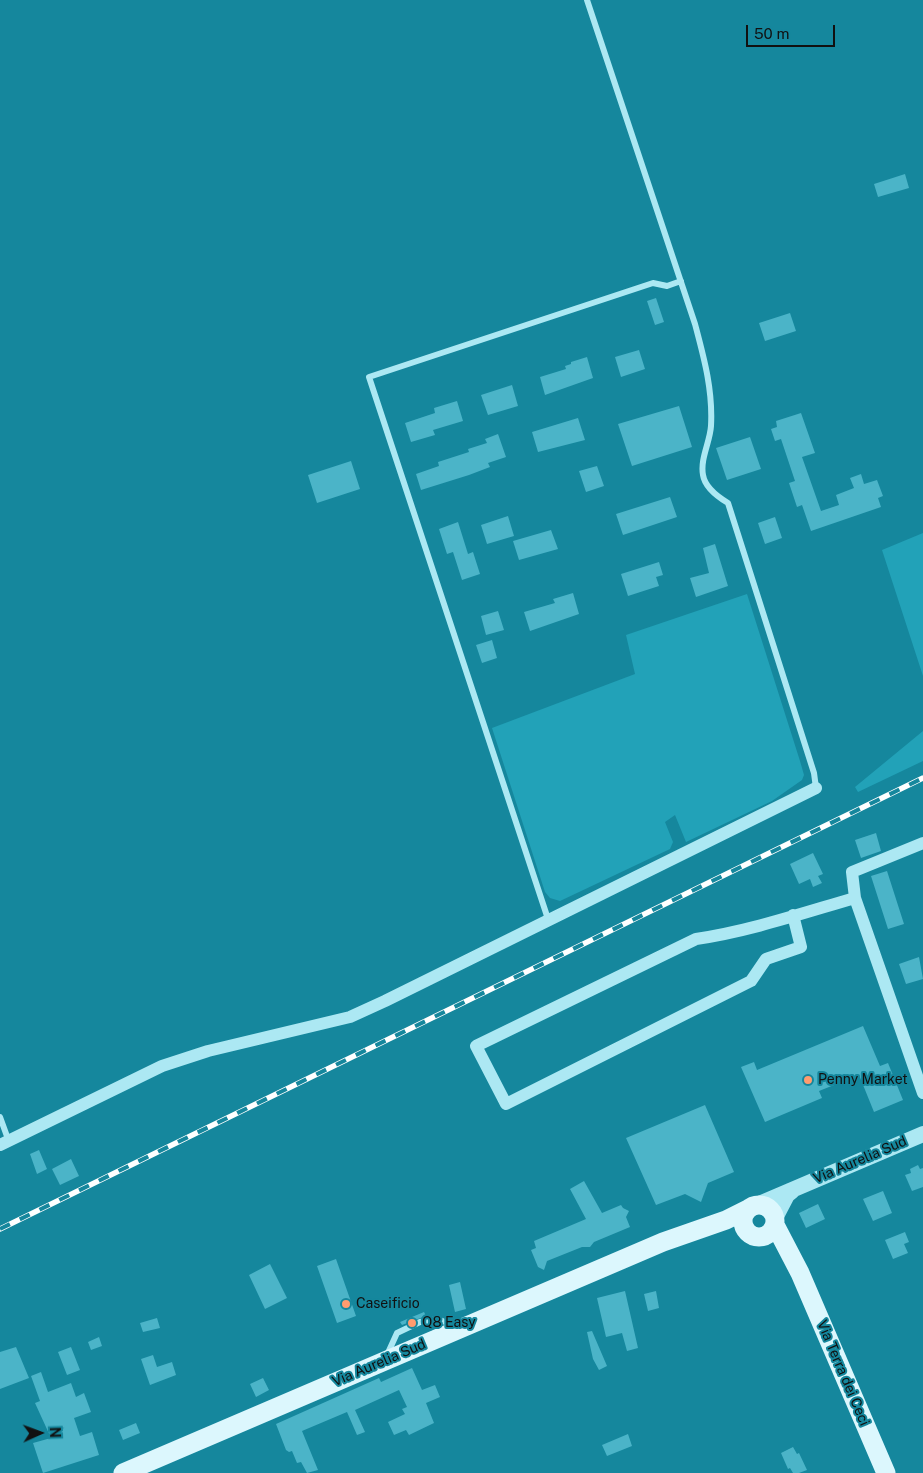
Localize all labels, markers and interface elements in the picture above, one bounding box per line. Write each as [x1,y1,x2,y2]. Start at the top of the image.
scale bar [748,15,837,47]
text: 50 m [754,25,789,42]
place label: Penny Market [818,1072,908,1088]
marker: Penny Market [802,1074,814,1086]
street label: Via Aurelia Sud [811,1133,909,1187]
place label: Caseificio [356,1296,420,1312]
marker: Caseificio [340,1298,352,1310]
place label: Q8 Easy [422,1315,476,1331]
marker: Q8 Easy [406,1317,418,1329]
street label: Via Terra dei Ceci [813,1318,873,1428]
street label: Via Aurelia Sud [330,1336,428,1390]
north arrow [15,1408,65,1458]
text: N [47,1427,63,1438]

